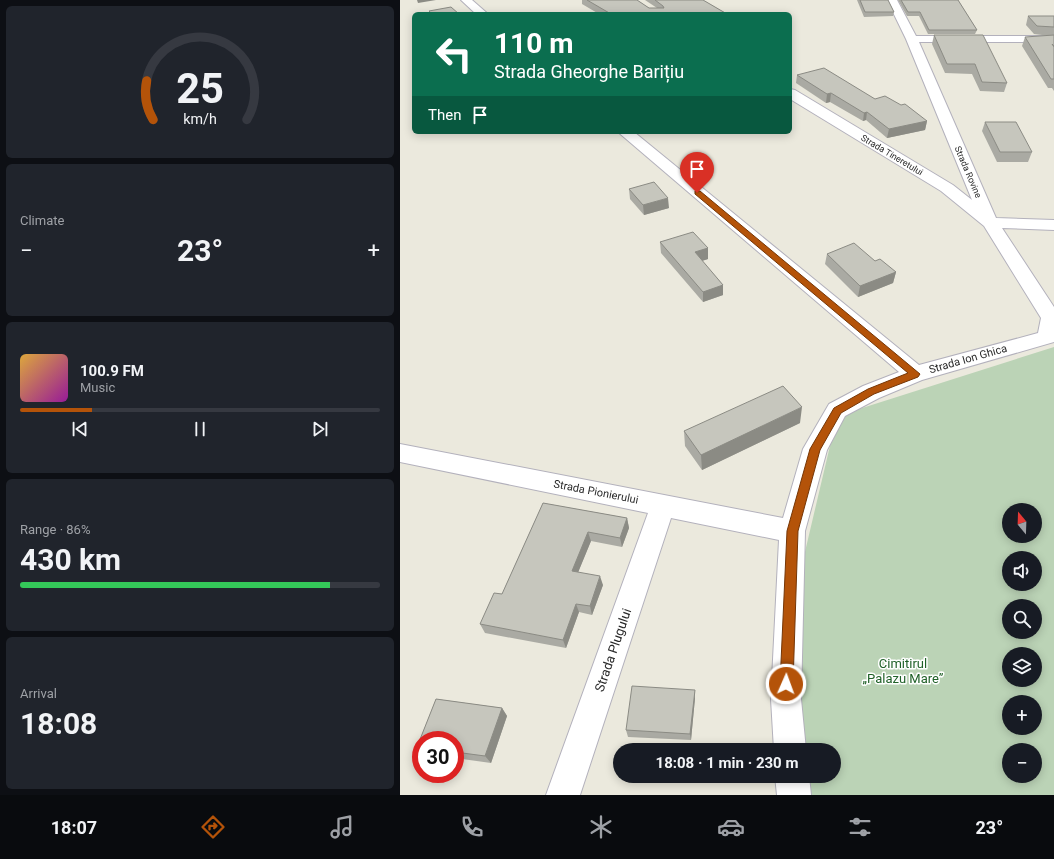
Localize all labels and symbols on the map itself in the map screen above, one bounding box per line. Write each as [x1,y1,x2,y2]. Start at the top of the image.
street label: Strada Tineretului [859,133,925,177]
street label: Strada Rovine [953,145,983,200]
pin [680,152,714,193]
street label: Strada Ion Ghica [927,342,1009,376]
street label: Strada Pionierului [552,477,640,507]
north arrow [1002,503,1042,543]
street label: Strada Plugului [592,606,634,694]
park label: Cimitirul „Palazu Mare” [863,656,944,686]
position arrow [765,663,807,705]
speed limit sign: 30 [412,731,464,783]

